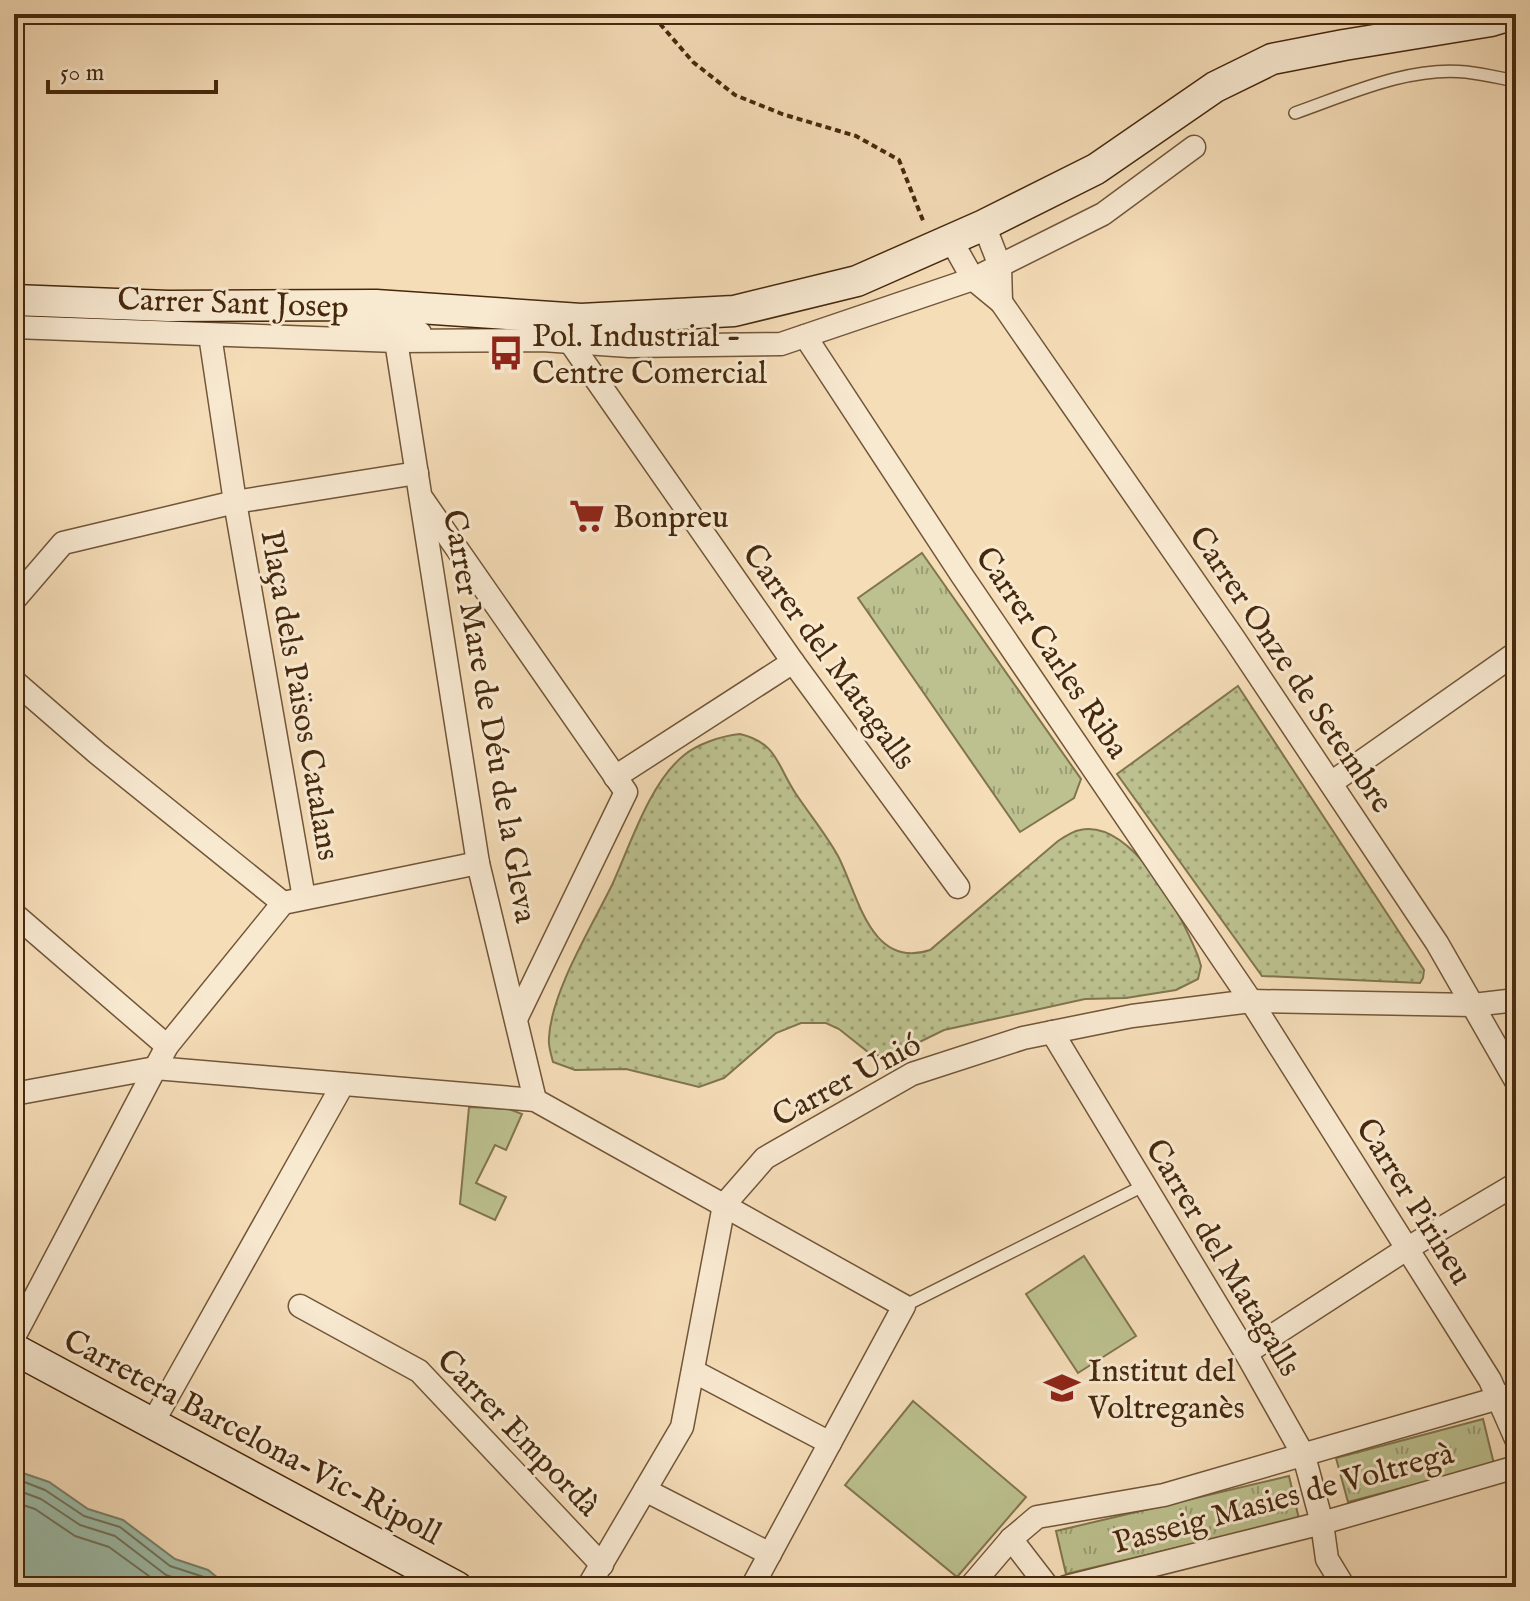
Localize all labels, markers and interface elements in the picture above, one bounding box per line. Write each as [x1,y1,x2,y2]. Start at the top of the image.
scale bar [48,44,216,94]
text: 50 m [60,58,104,89]
street label: Carrer Sant Josep [117,280,349,329]
place label: Pol. Industrial - Centre Comercial [532,317,767,395]
bus stop icon: Pol. Industrial - Centre Comercial [487,334,525,372]
supermarket icon: Bonpreu [568,497,606,535]
place label: Bonpreu [613,498,729,539]
street label: Carrer Mare de Déu de la Gleva [432,507,545,926]
street label: Carrer Onze de Setembre [1179,519,1401,822]
street label: Plaça dels Països Catalans [249,527,348,864]
street label: Carrer del Matagalls [732,536,924,779]
street label: Carrer Carles Riba [965,539,1137,767]
street label: Carrer Unió [766,1025,929,1137]
street label: Carrer Pirineu [1345,1111,1480,1293]
street label: Carrer del Matagalls [1135,1132,1309,1384]
street label: Carretera Barcelona-Vic-Ripoll [56,1321,448,1556]
street label: Carrer Empordà [427,1341,608,1526]
place label: Institut del Voltreganès [1087,1352,1245,1430]
school or university icon: Institut del Voltreganès [1043,1369,1081,1407]
street label: Passeig Masies de Voltregà [1109,1434,1459,1565]

